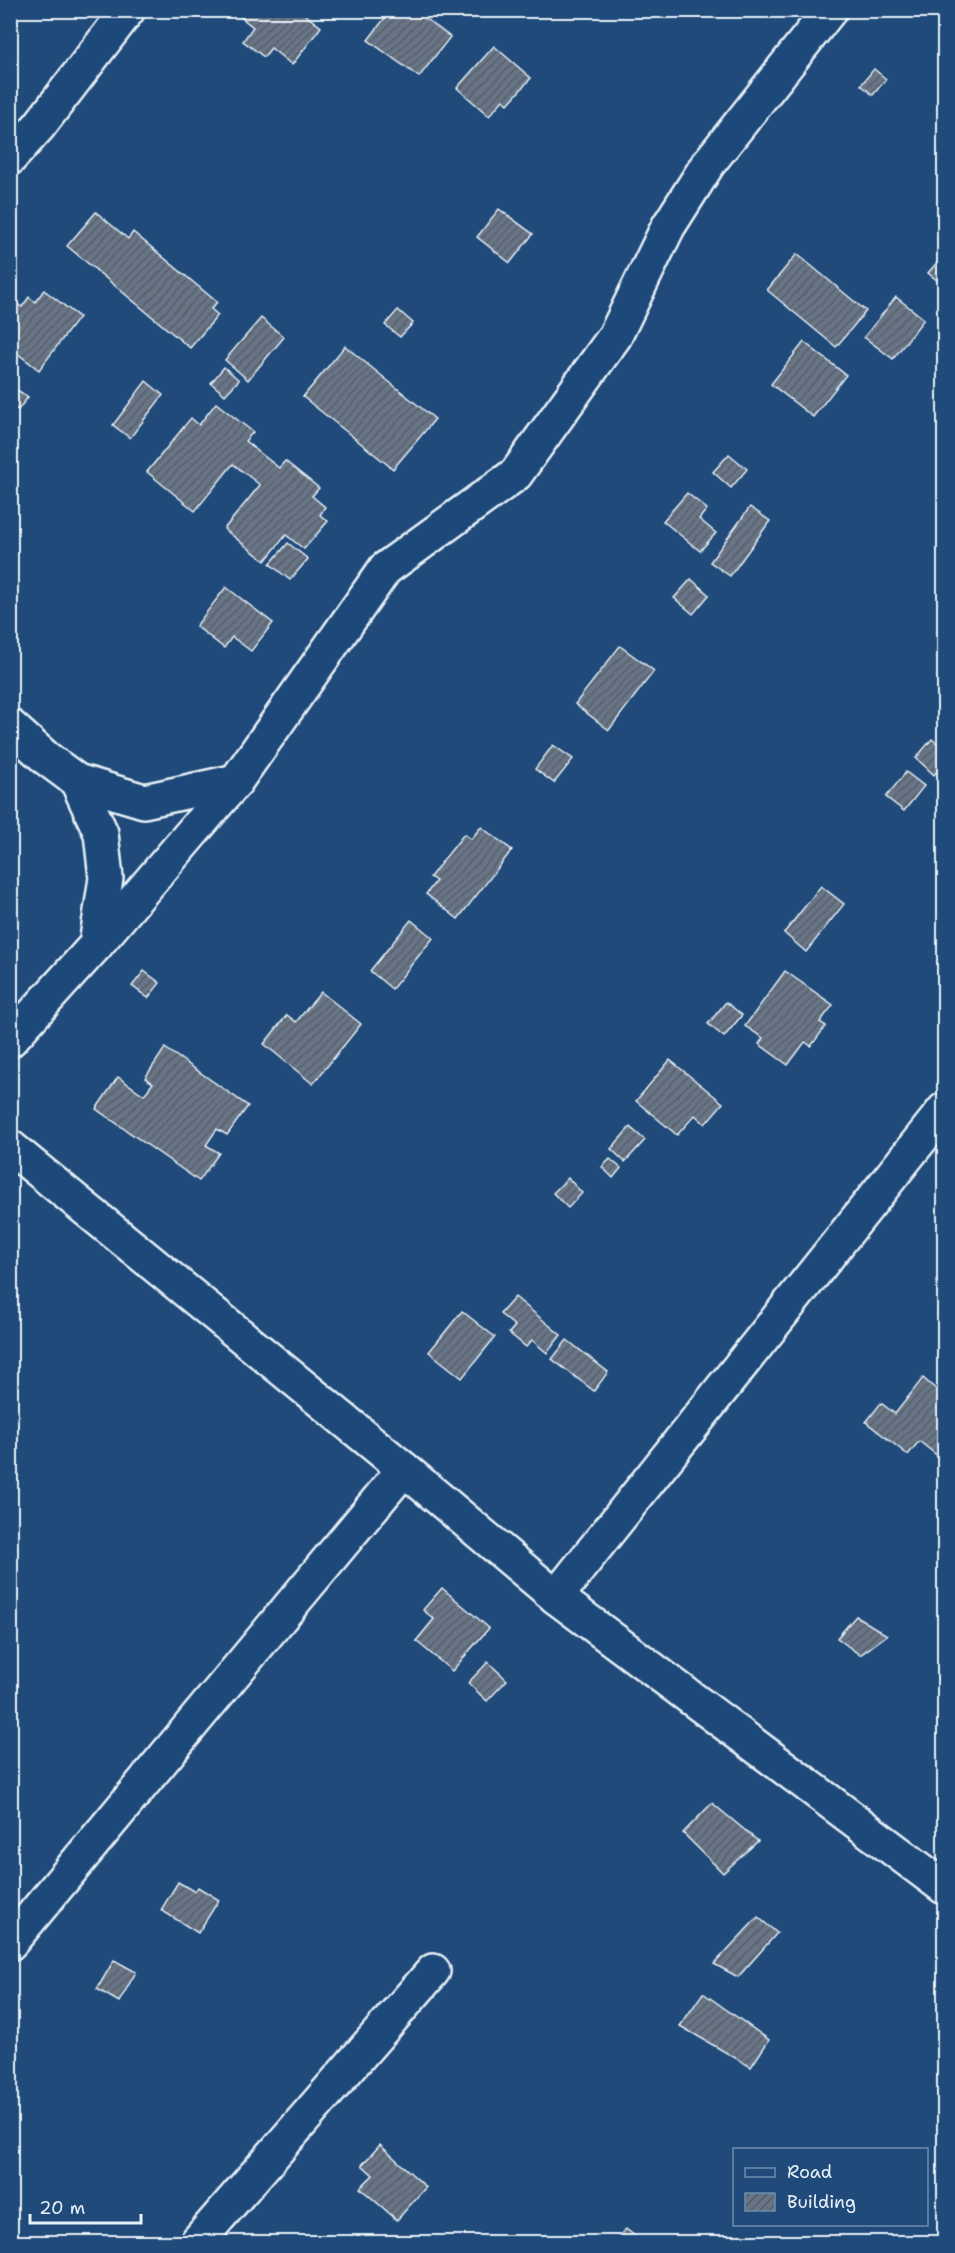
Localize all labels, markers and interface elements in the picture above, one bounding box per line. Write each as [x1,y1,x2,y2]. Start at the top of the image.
legend [733,2148,928,2226]
text: Road [787,2160,832,2184]
scale bar [30,2187,141,2225]
text: Building [787,2190,856,2214]
text: 20 m [39,2196,85,2220]

